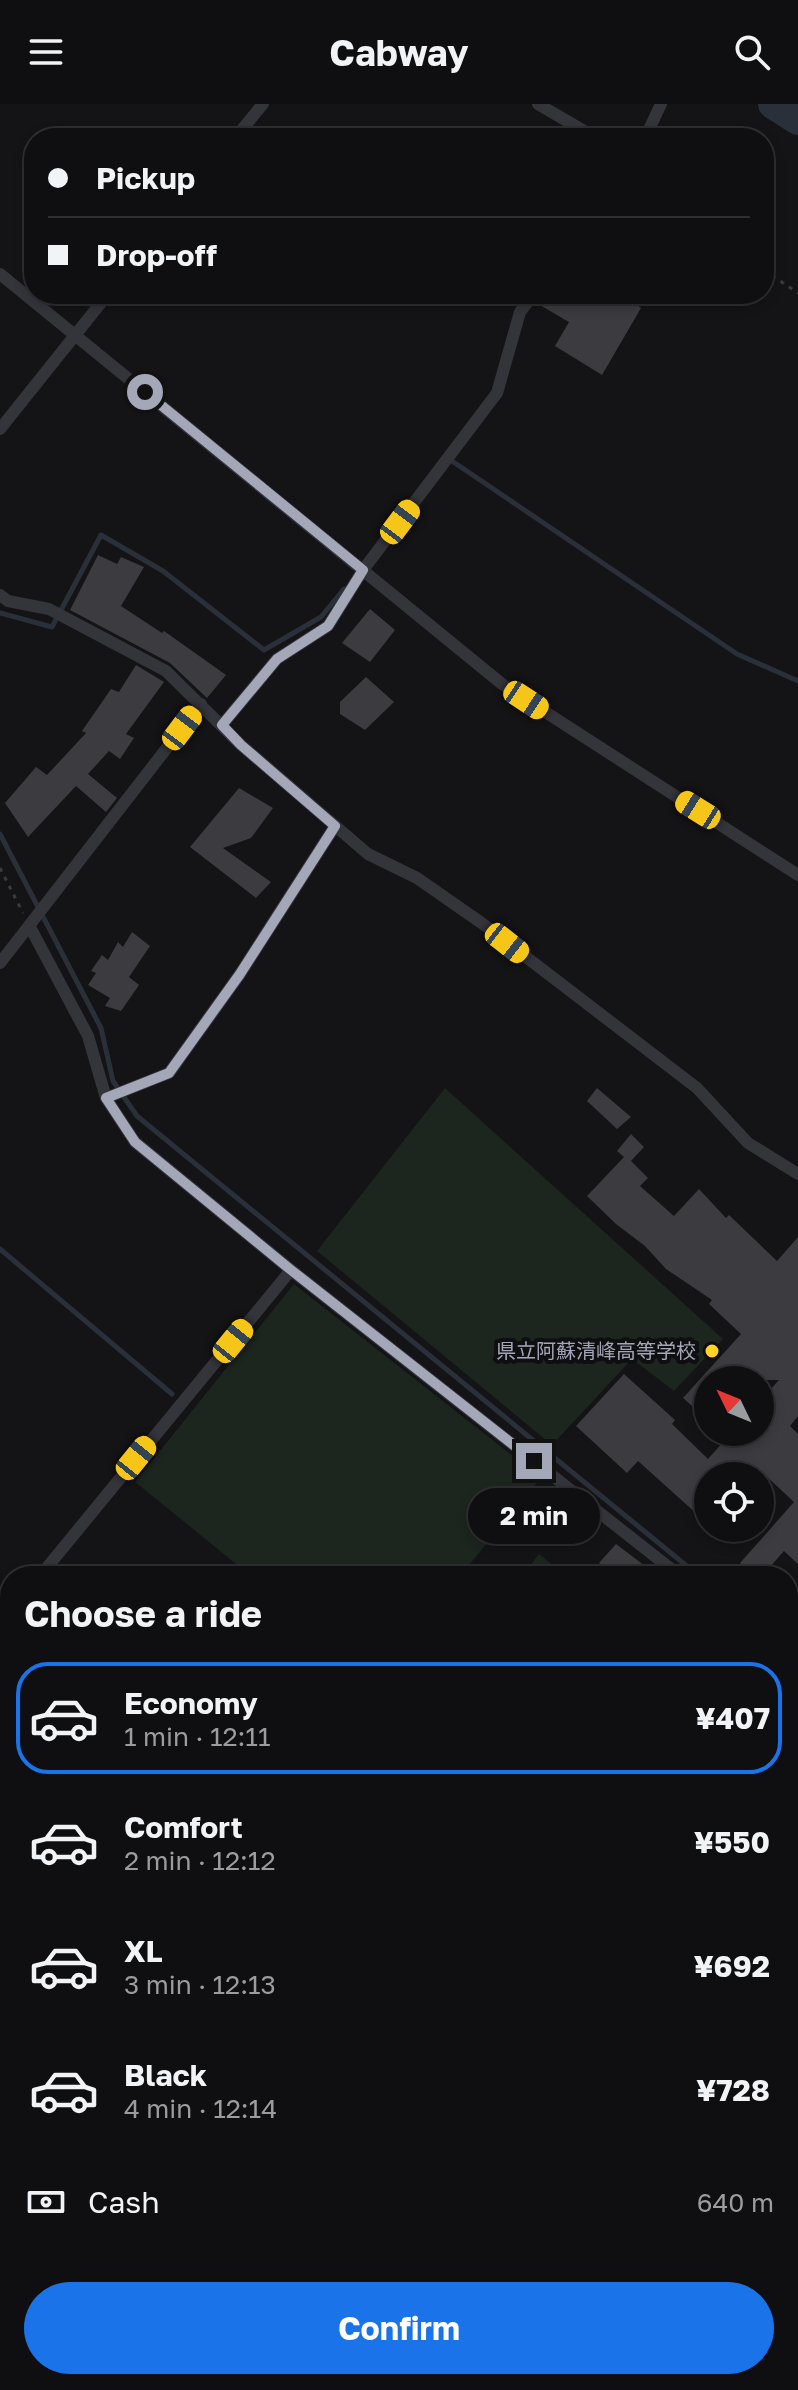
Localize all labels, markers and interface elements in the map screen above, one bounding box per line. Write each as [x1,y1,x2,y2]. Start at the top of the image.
icon: menu [24,30,68,74]
icon: search [730,30,774,74]
text: Cabway [329,31,469,74]
text: Pickup [96,160,195,196]
text: Drop-off [96,237,217,273]
route start [127,374,163,410]
car [376,496,424,548]
car [499,677,553,723]
car [158,702,206,754]
car [671,787,725,833]
car [481,919,533,967]
car [209,1315,257,1367]
place label: 県立阿蘇清峰高等学校 [496,1338,696,1362]
marker: 県立阿蘇清峰高等学校 [703,1342,721,1360]
north arrow [694,1366,774,1446]
map controls [694,1366,774,1542]
car [112,1432,160,1484]
route end [516,1443,552,1479]
button: locate [694,1462,774,1542]
callout: 2 min [468,1489,600,1545]
text: 2 min [500,1500,568,1531]
text: Choose a ride [24,1592,262,1635]
icon: car [28,1682,100,1754]
text: Economy [124,1685,258,1721]
text: ¥407 [696,1700,770,1736]
text: 1 min · 12:11 [124,1721,271,1752]
icon: car [28,1806,100,1878]
text: Comfort [124,1809,243,1845]
text: ¥550 [694,1824,770,1860]
text: 2 min · 12:12 [124,1845,276,1876]
icon: car [28,1930,100,2002]
text: XL [124,1933,163,1969]
text: ¥692 [694,1948,770,1984]
text: 3 min · 12:13 [124,1969,276,2000]
icon: car [28,2054,100,2126]
text: Black [124,2057,207,2093]
text: ¥728 [696,2072,770,2108]
text: 4 min · 12:14 [124,2093,277,2124]
icon: cash [24,2180,68,2224]
text: Cash [88,2184,160,2220]
text: 640 m [697,2187,774,2218]
button: Confirm [24,2282,774,2374]

